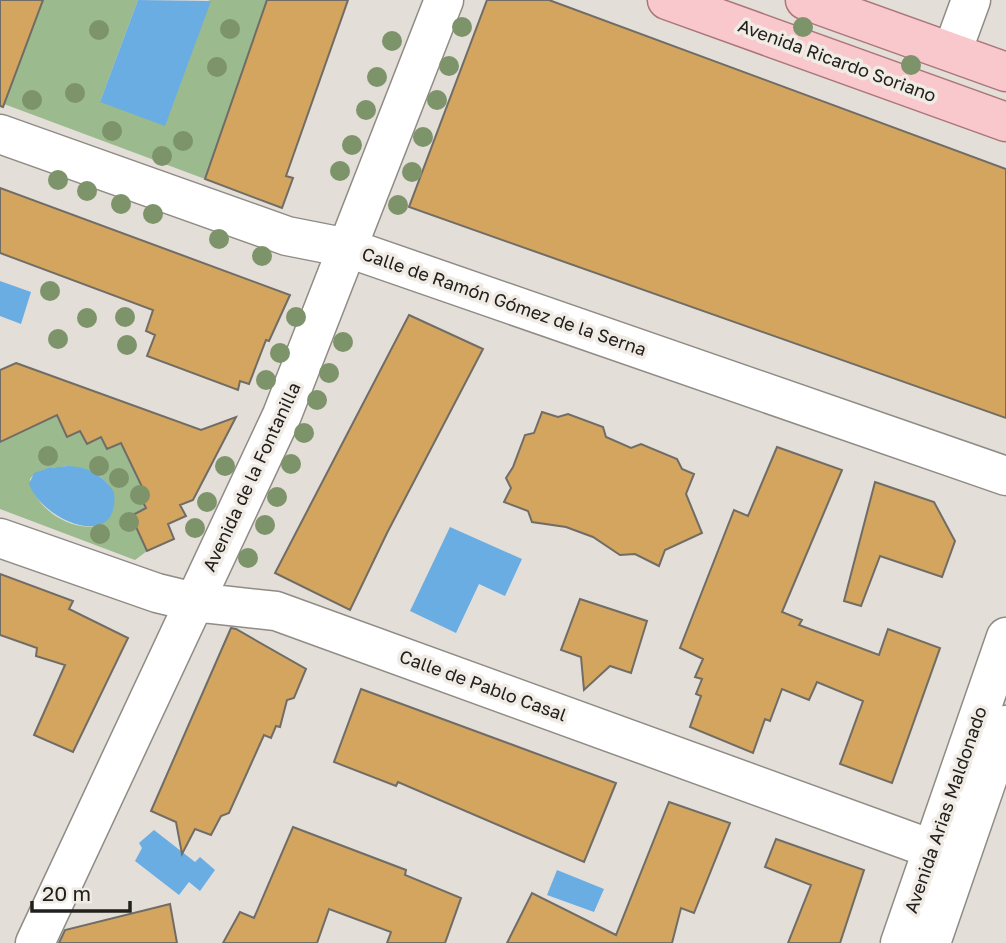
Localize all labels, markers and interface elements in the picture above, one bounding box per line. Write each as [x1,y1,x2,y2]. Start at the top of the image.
street label: Avenida Ricardo Soriano [735,14,939,106]
street label: Calle de Ramón Gómez de la Serna [359,242,649,360]
street label: Avenida de la Fontanilla [198,378,305,575]
street label: Calle de Pablo Casal [397,645,570,726]
street label: Avenida Arias Maldonado [899,703,991,916]
scale bar [32,870,130,914]
text: 20 m [42,880,91,906]

